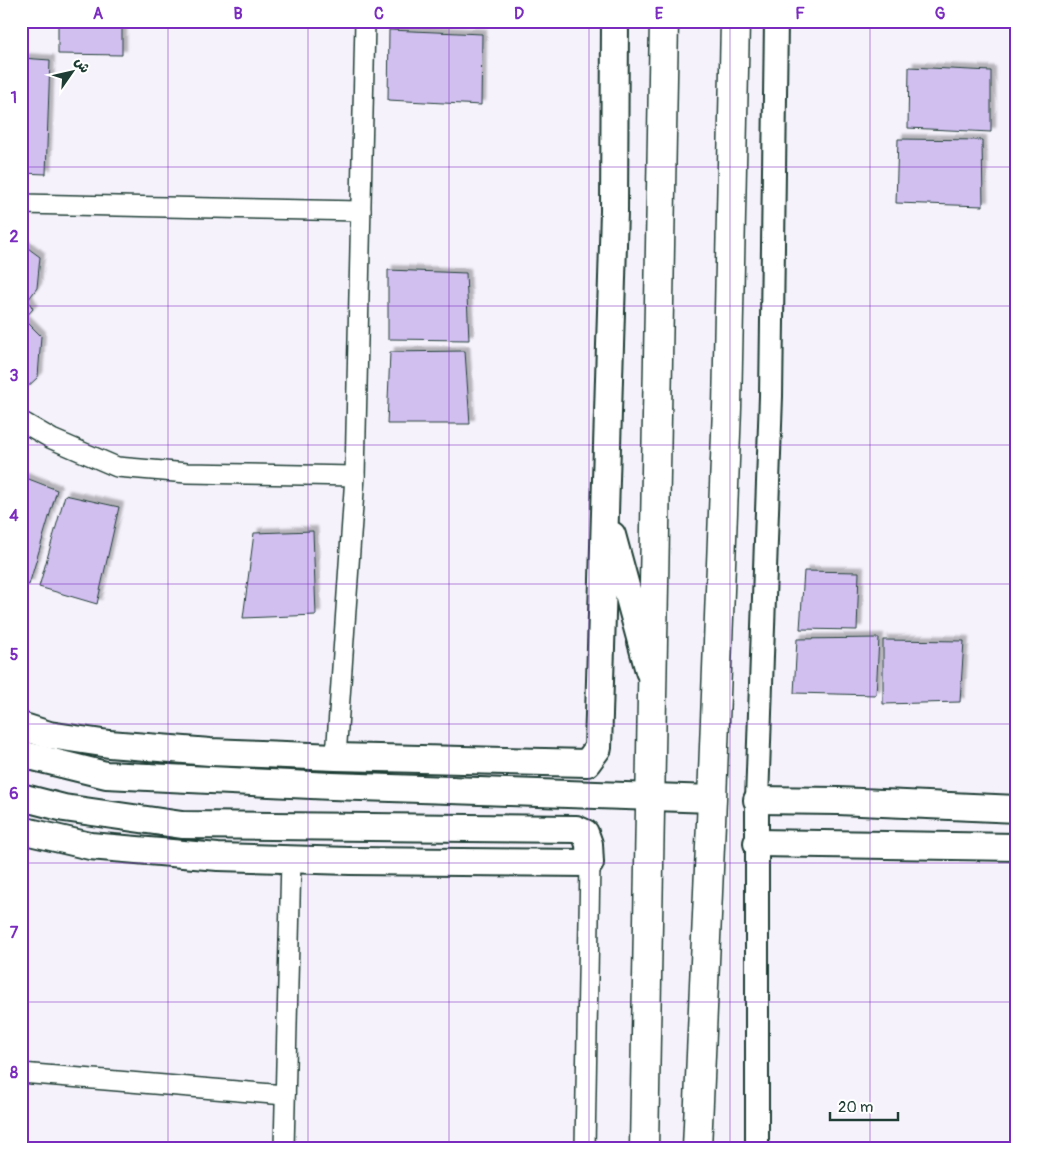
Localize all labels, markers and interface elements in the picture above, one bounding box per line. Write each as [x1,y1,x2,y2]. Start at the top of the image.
text: A [93,4,104,24]
text: B [233,4,243,24]
text: C [374,4,384,24]
text: D [514,4,524,24]
text: E [655,4,664,24]
text: F [795,4,805,24]
text: G [935,4,946,24]
north arrow [48,48,98,98]
text: ش [71,54,94,76]
text: 1 [11,88,17,108]
text: 2 [10,227,19,247]
text: 3 [10,366,19,386]
text: 4 [9,506,19,526]
text: 5 [10,645,19,665]
text: 6 [9,784,19,804]
text: 7 [10,923,19,943]
text: 8 [10,1063,18,1083]
scale bar [830,1089,898,1121]
text: 20 m [838,1098,873,1117]

